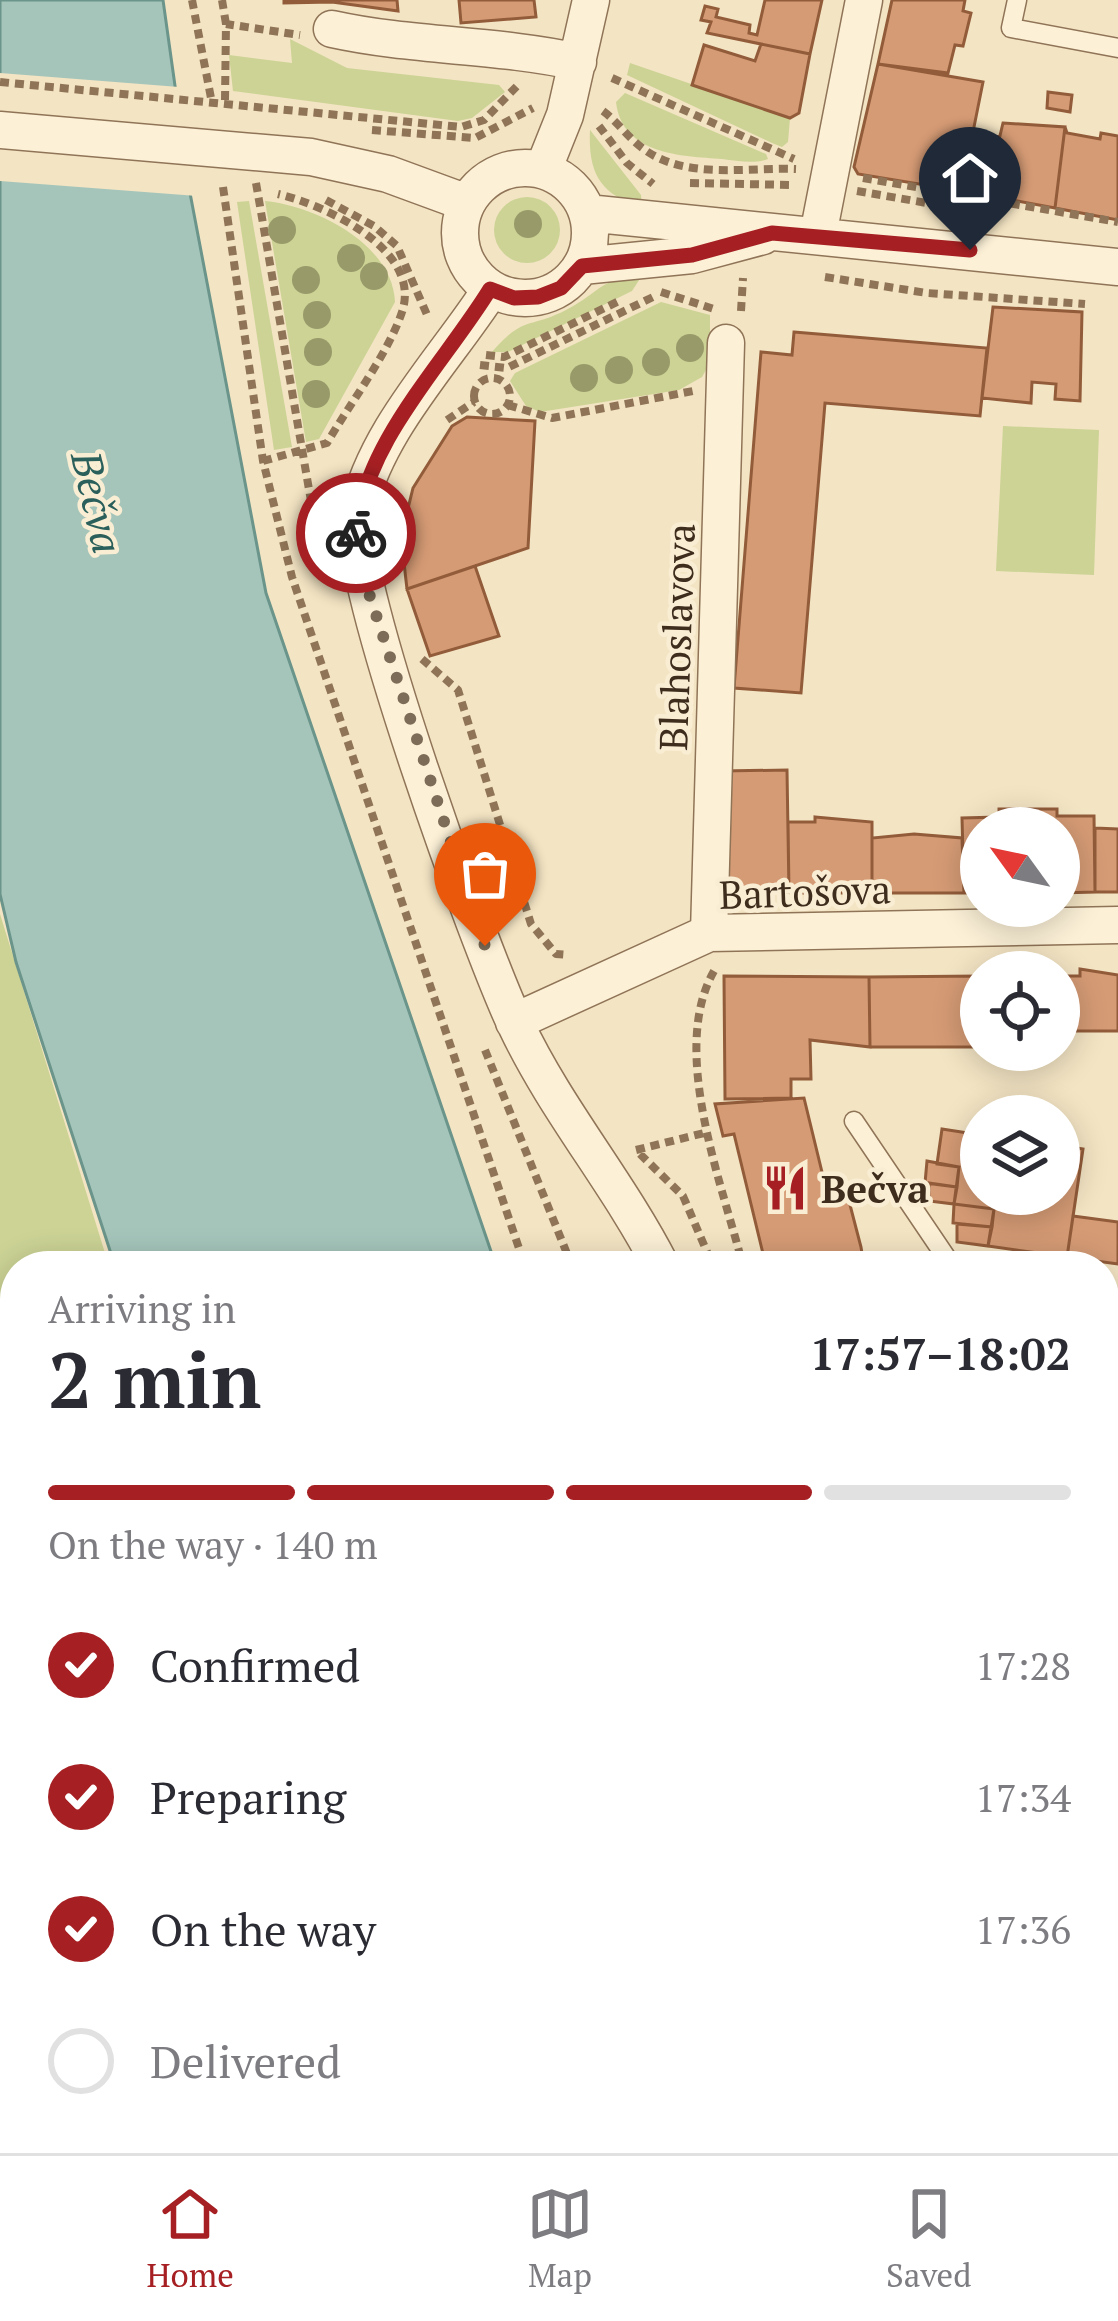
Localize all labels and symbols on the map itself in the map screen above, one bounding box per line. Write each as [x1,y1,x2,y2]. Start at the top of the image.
pin [919,127,1021,250]
water label: Bečva [59,444,137,559]
courier [296,473,416,593]
street label: Blahoslavova [646,522,706,752]
north arrow [960,807,1080,927]
pin [434,823,536,946]
street label: Bartošova [718,862,892,920]
place label: Bečva [821,1162,929,1214]
restaurant icon: Bečva [760,1163,810,1213]

